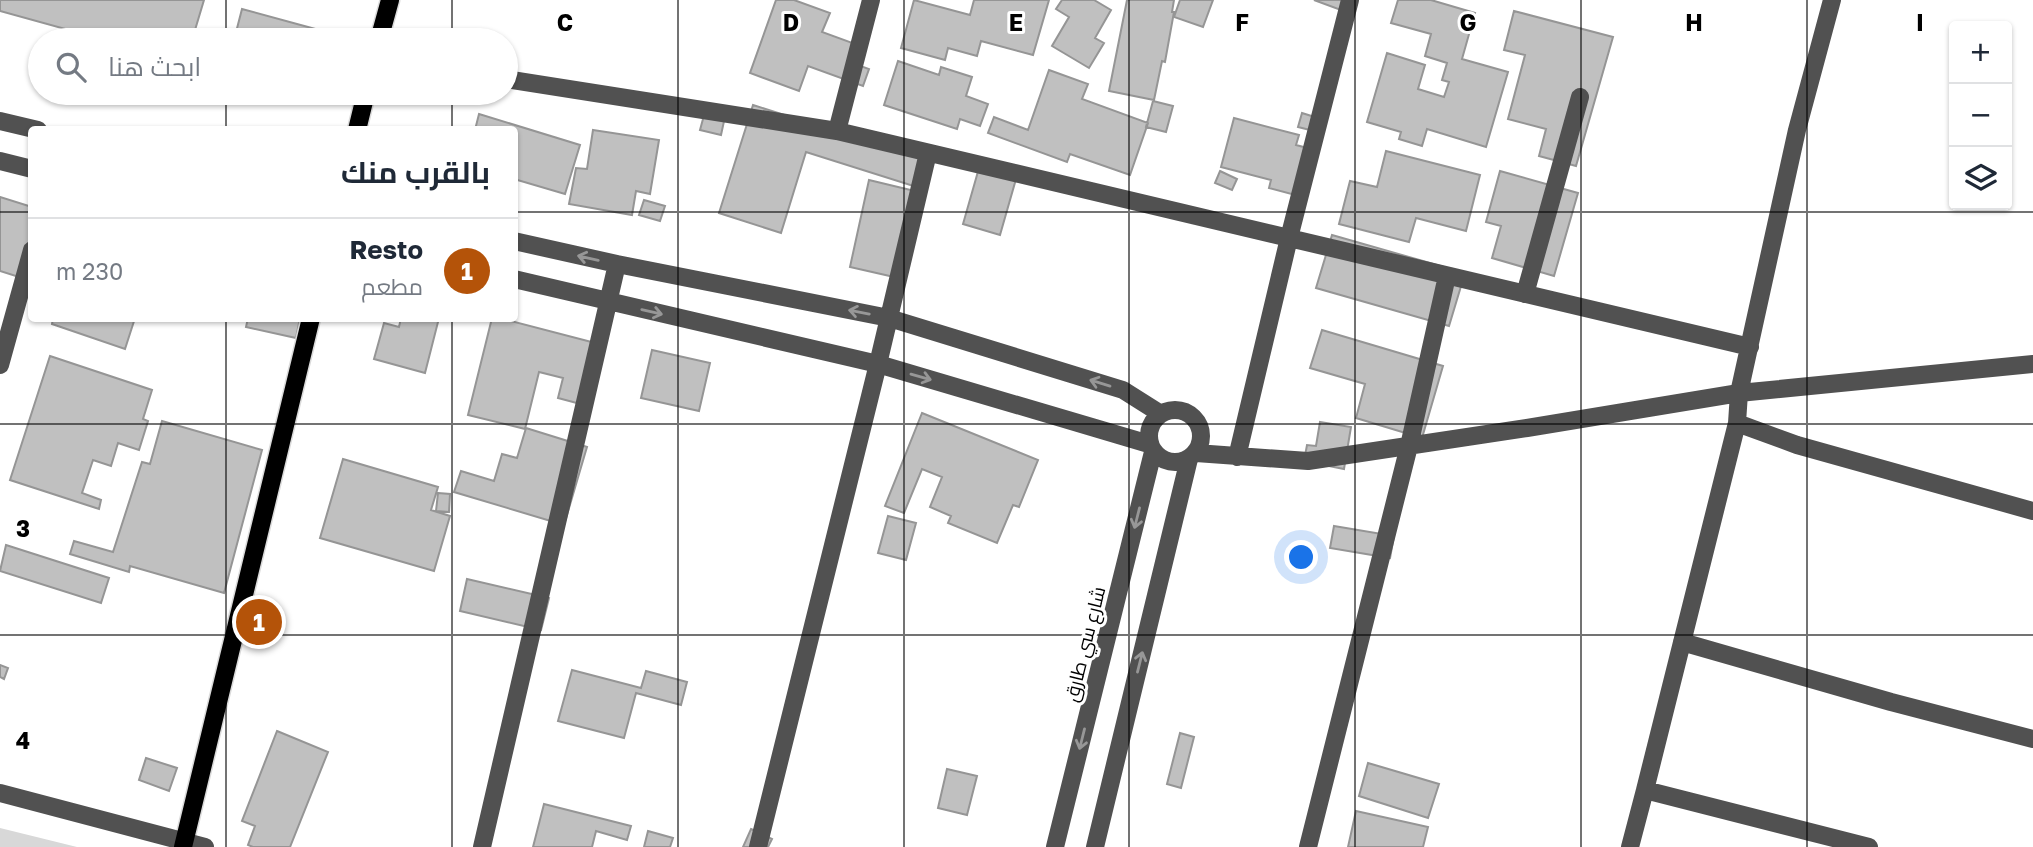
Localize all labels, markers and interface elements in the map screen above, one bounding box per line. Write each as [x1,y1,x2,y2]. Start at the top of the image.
text: C [557,8,573,36]
text: D [783,8,799,36]
text: E [1009,8,1023,36]
text: F [1235,8,1249,36]
text: G [1460,8,1476,36]
text: H [1685,8,1703,36]
text: I [1916,8,1924,36]
map controls [1949,21,2012,210]
button: + [1949,21,2012,84]
search box [28,28,518,105]
icon: search [52,48,90,86]
text: ابحث هنا [108,51,201,82]
button: − [1949,84,2012,147]
button: layers [1949,147,2012,210]
text: بالقرب منك [341,154,490,190]
text: Resto [350,234,423,265]
one-way arrow [577,250,600,264]
text: 230 m [56,257,123,285]
text: 1 [461,257,473,285]
text: مطعم [361,272,423,300]
one-way arrow [848,305,871,319]
one-way arrow [641,306,663,319]
one-way arrow [910,371,932,384]
one-way arrow [1090,375,1112,388]
one-way arrow [1130,506,1143,529]
text: 3 [16,514,30,542]
your location [1284,540,1318,574]
street label: شارع سي طارق [1059,584,1113,705]
pin: 1 [236,596,282,648]
one-way arrow [1134,651,1147,673]
text: 4 [16,726,30,754]
one-way arrow [1075,727,1088,750]

